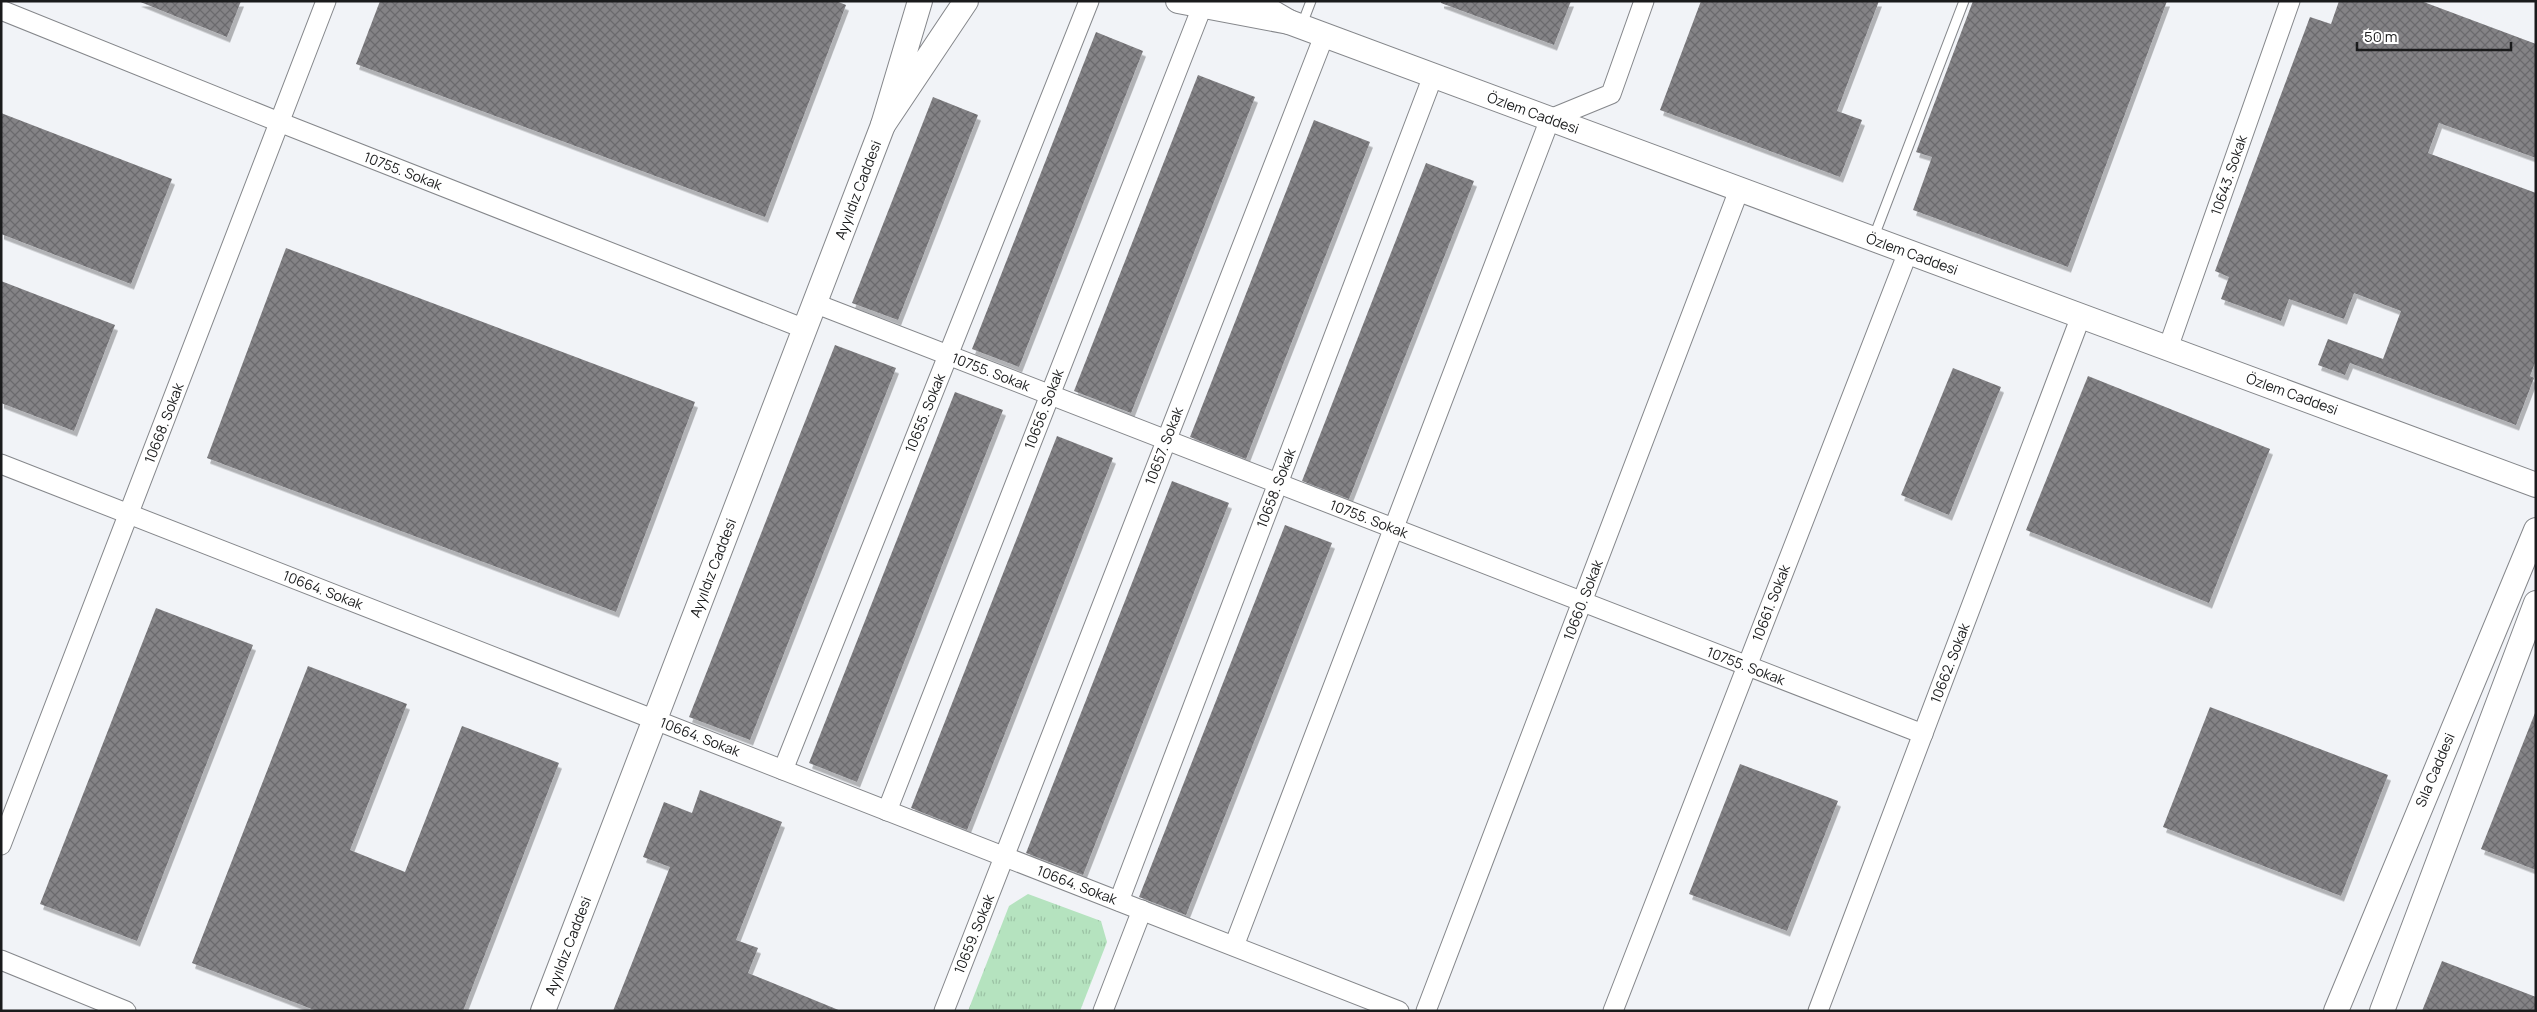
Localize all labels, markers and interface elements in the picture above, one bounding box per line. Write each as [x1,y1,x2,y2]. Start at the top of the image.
scale bar [2357,20,2511,52]
text: 50 m [2364,26,2398,47]
street label: Özlem Caddesi [1485,87,1582,138]
street label: 10643. Sokak [2206,131,2251,217]
street label: Ayyıldız Caddesi [830,138,885,242]
street label: 10755. Sokak [361,147,446,194]
street label: Özlem Caddesi [1864,228,1961,279]
street label: 10755. Sokak [949,348,1034,395]
street label: 10656. Sokak [1020,365,1068,452]
street label: Özlem Caddesi [2244,368,2341,419]
street label: 10655. Sokak [900,369,949,455]
street label: 10668. Sokak [140,379,188,466]
street label: 10657. Sokak [1140,403,1187,487]
street label: 10658. Sokak [1252,444,1300,530]
street label: 10755. Sokak [1327,495,1412,542]
street label: Ayyıldız Caddesi [685,516,740,620]
street label: 10660. Sokak [1558,556,1607,643]
street label: 10661. Sokak [1747,561,1794,644]
street label: 10664. Sokak [280,566,367,614]
street label: 10662. Sokak [1926,619,1974,706]
street label: 10755. Sokak [1704,642,1789,689]
street label: 10664. Sokak [657,713,744,761]
street label: Sıla Caddesi [2410,730,2459,810]
street label: 10664. Sokak [1034,861,1121,909]
street label: 10659. Sokak [949,890,998,976]
street label: Ayyıldız Caddesi [540,894,595,998]

